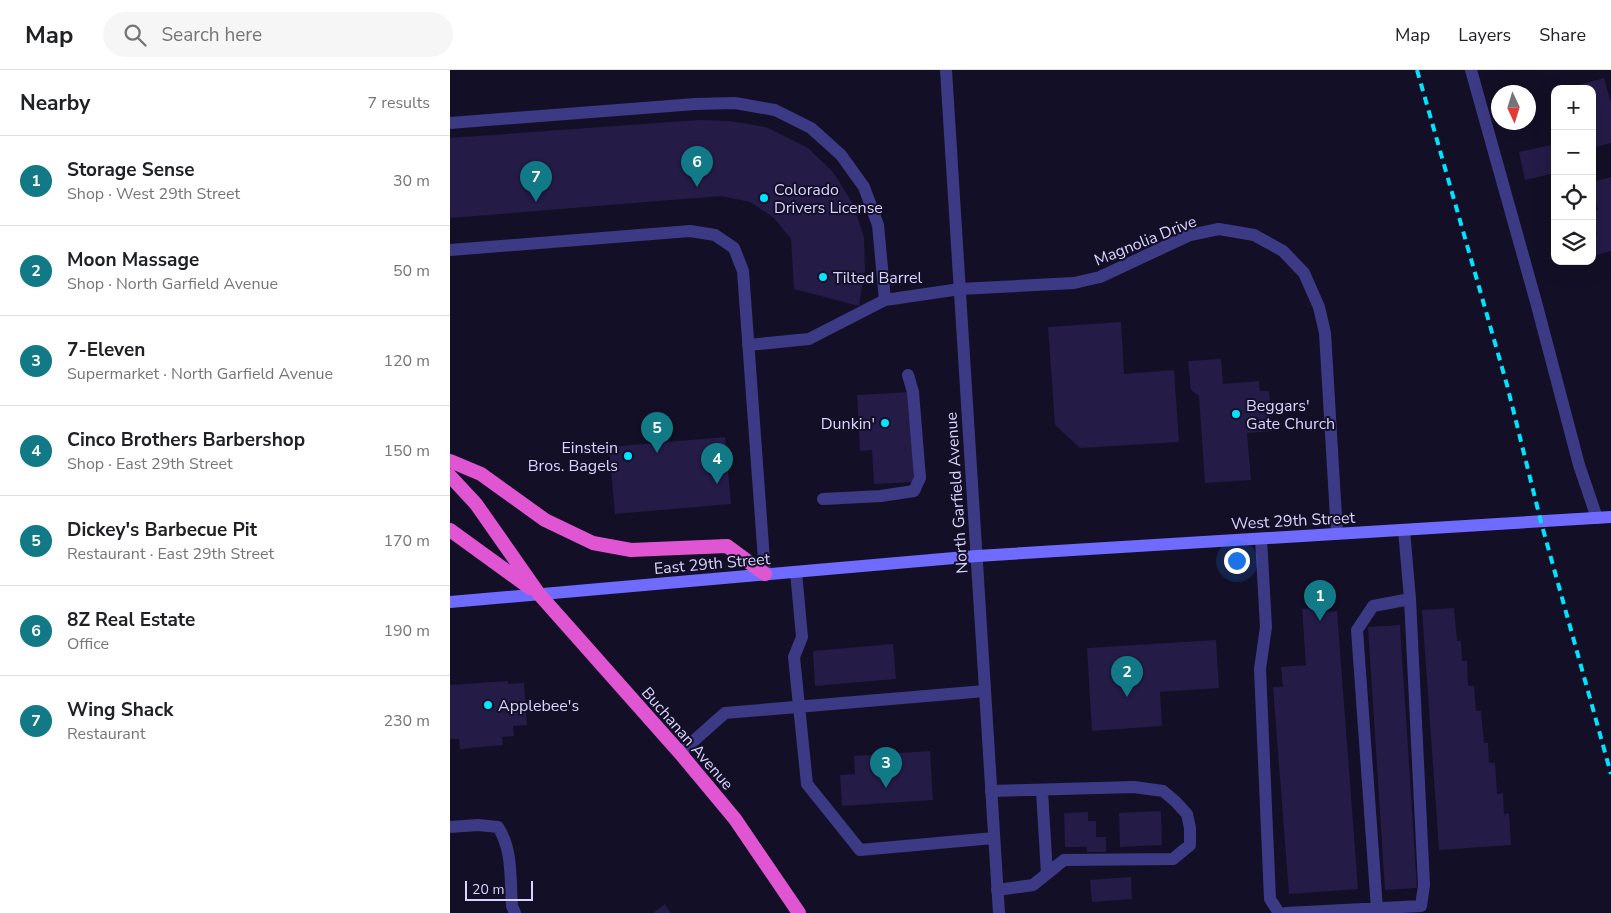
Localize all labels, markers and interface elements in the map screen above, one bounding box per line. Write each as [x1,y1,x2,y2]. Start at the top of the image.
search box [103,12,453,57]
text: Map [25,19,73,51]
icon: search [121,21,149,49]
text: Search here [161,22,262,48]
text: Map [1395,23,1430,47]
text: Layers [1458,23,1511,47]
text: Share [1539,23,1586,47]
north arrow [1491,85,1536,130]
map controls [1551,85,1596,265]
button: + [1551,85,1596,130]
text: Nearby [20,89,90,117]
text: 7 results [368,92,430,114]
button: − [1551,130,1596,175]
pin: 6 [681,146,713,187]
text: Storage Sense [67,157,195,183]
pin: 7 [520,161,552,202]
text: 1 [31,170,41,192]
text: 30 m [393,170,430,192]
button: locate [1551,175,1596,220]
place label: Colorado Drivers License [774,179,883,219]
text: Shop · West 29th Street [67,183,240,205]
marker: Colorado Drivers License [758,192,770,204]
street label: Magnolia Drive [1091,210,1200,271]
button: layers [1551,220,1596,265]
text: Moon Massage [67,247,199,273]
text: 2 [31,260,41,282]
text: 50 m [393,260,430,282]
place label: Tilted Barrel [833,267,923,289]
marker: Tilted Barrel [817,271,829,283]
text: Shop · North Garfield Avenue [67,273,278,295]
text: 7-Eleven [67,337,145,363]
text: 3 [31,350,41,372]
text: 120 m [383,350,430,372]
text: Supermarket · North Garfield Avenue [67,363,333,385]
place label: Beggars' Gate Church [1246,395,1335,435]
marker: Beggars' Gate Church [1230,408,1242,420]
street label: North Garfield Avenue [940,411,974,574]
pin: 5 [641,412,673,453]
place label: Dunkin' [821,413,875,435]
marker: Dunkin' [879,417,891,429]
text: Cinco Brothers Barbershop [67,427,305,453]
place label: Einstein Bros. Bagels [528,437,618,477]
text: 4 [31,440,41,462]
text: 150 m [383,440,430,462]
pin: 4 [701,443,733,484]
marker: Einstein Bros. Bagels [622,450,634,462]
text: Shop · East 29th Street [67,453,233,475]
street label: West 29th Street [1230,507,1356,535]
text: Dickey's Barbecue Pit [67,517,257,543]
text: 5 [31,530,41,552]
text: 170 m [383,530,430,552]
text: Restaurant · East 29th Street [67,543,274,565]
street label: East 29th Street [653,548,772,580]
your location [1224,548,1250,574]
pin: 1 [1304,580,1336,621]
text: 8Z Real Estate [67,607,195,633]
text: 6 [31,620,41,642]
text: 190 m [383,620,430,642]
text: Office [67,633,109,655]
pin: 2 [1111,656,1143,697]
street label: Buchanan Avenue [636,682,738,795]
place label: Applebee's [498,695,579,717]
text: Wing Shack [67,697,173,723]
marker: Applebee's [482,699,494,711]
text: 7 [31,710,41,732]
text: 230 m [383,710,430,732]
text: Restaurant [67,723,146,745]
pin: 3 [870,747,902,788]
scale bar [465,878,532,901]
text: 20 m [472,880,504,899]

